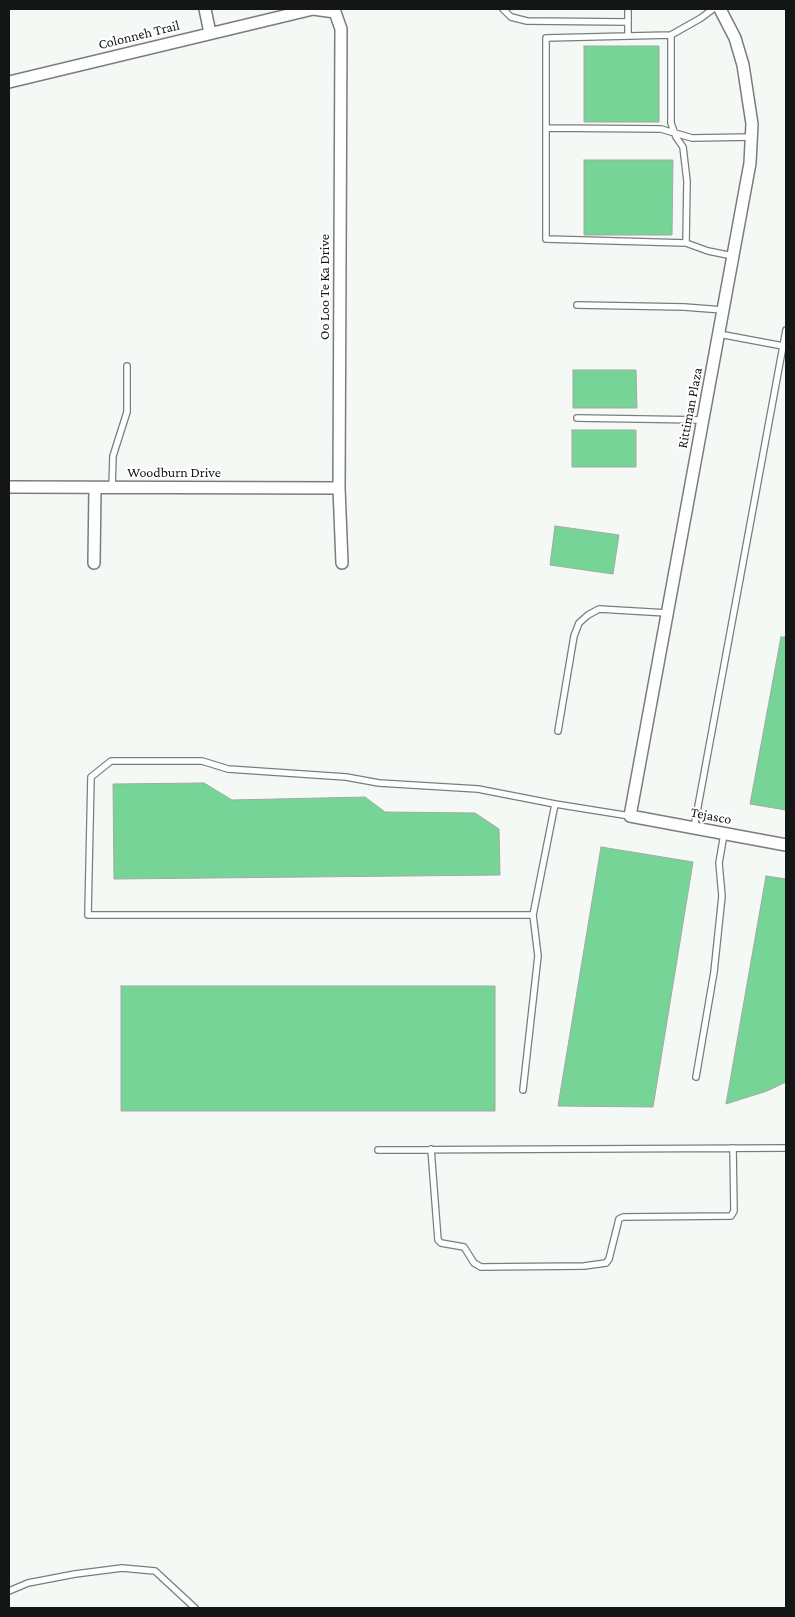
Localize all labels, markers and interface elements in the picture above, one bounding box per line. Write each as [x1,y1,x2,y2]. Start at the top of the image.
street label: Colonneh Trail [97,17,181,53]
street label: Oo Loo Te Ka Drive [317,234,333,340]
street label: Rittiman Plaza [674,366,706,450]
street label: Woodburn Drive [127,465,221,481]
street label: Tejasco [689,804,733,828]

